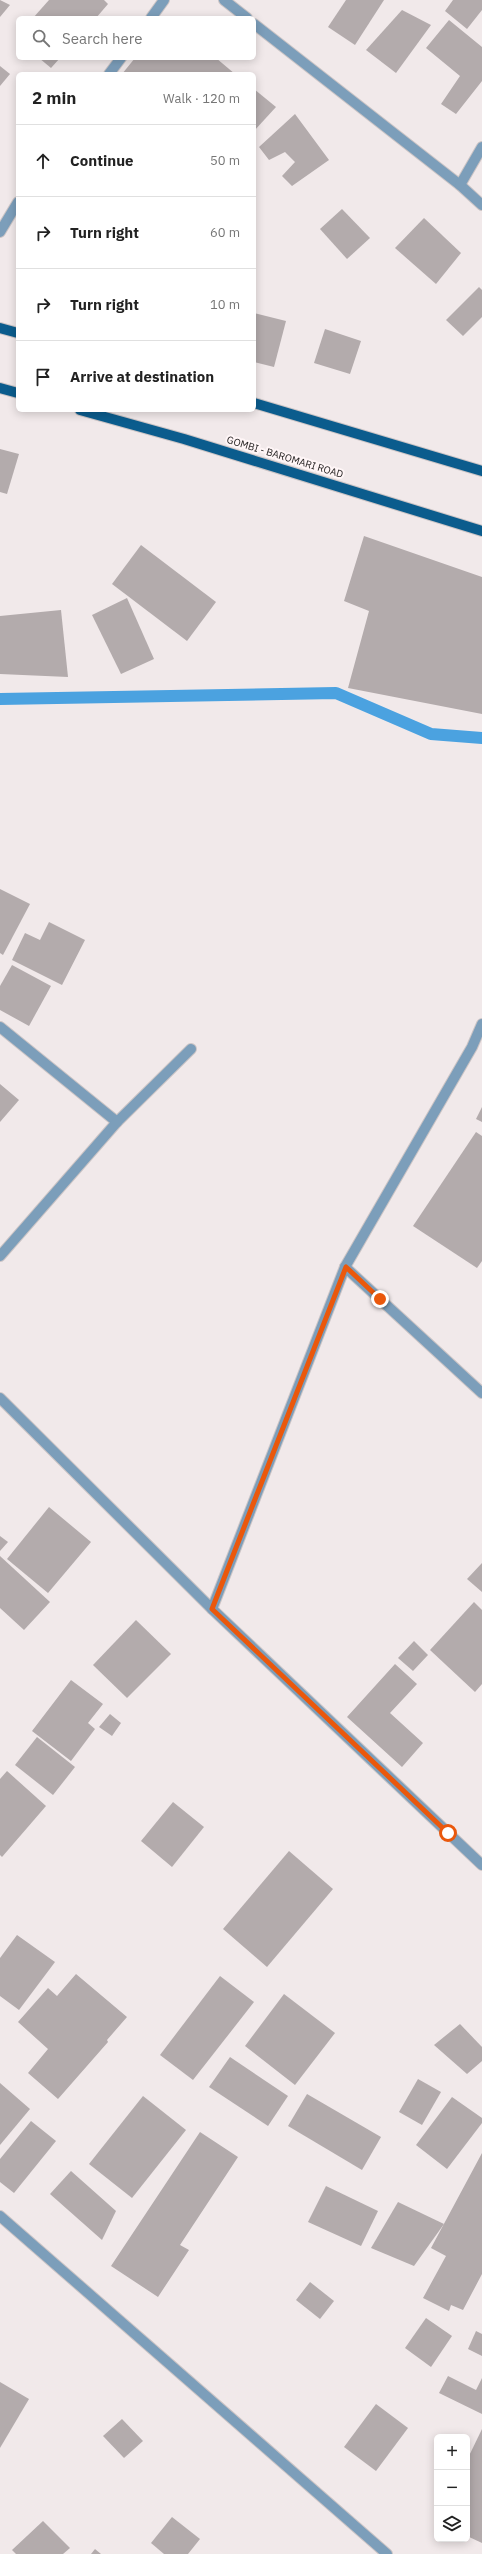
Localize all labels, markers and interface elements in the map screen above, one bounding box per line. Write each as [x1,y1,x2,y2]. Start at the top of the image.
search box [16,16,256,60]
icon: search [30,27,52,49]
text: Search here [62,29,142,48]
text: 2 min [32,87,76,109]
text: Walk · 120 m [163,90,240,107]
icon: ahead [32,150,54,172]
text: Continue [70,151,134,170]
text: 50 m [210,152,240,169]
icon: right [32,222,54,244]
text: Turn right [70,223,139,242]
text: 60 m [210,224,240,241]
icon: right [32,294,54,316]
text: Turn right [70,295,139,314]
text: 10 m [210,296,240,313]
icon: arrive [32,366,54,388]
text: Arrive at destination [70,367,214,386]
street label: GOMBI - BAROMARI ROAD [225,433,345,481]
route end [371,1290,389,1308]
route start [439,1824,457,1842]
map controls [434,2434,470,2542]
button: + [434,2434,470,2470]
button: − [434,2470,470,2506]
button: layers [434,2506,470,2542]

